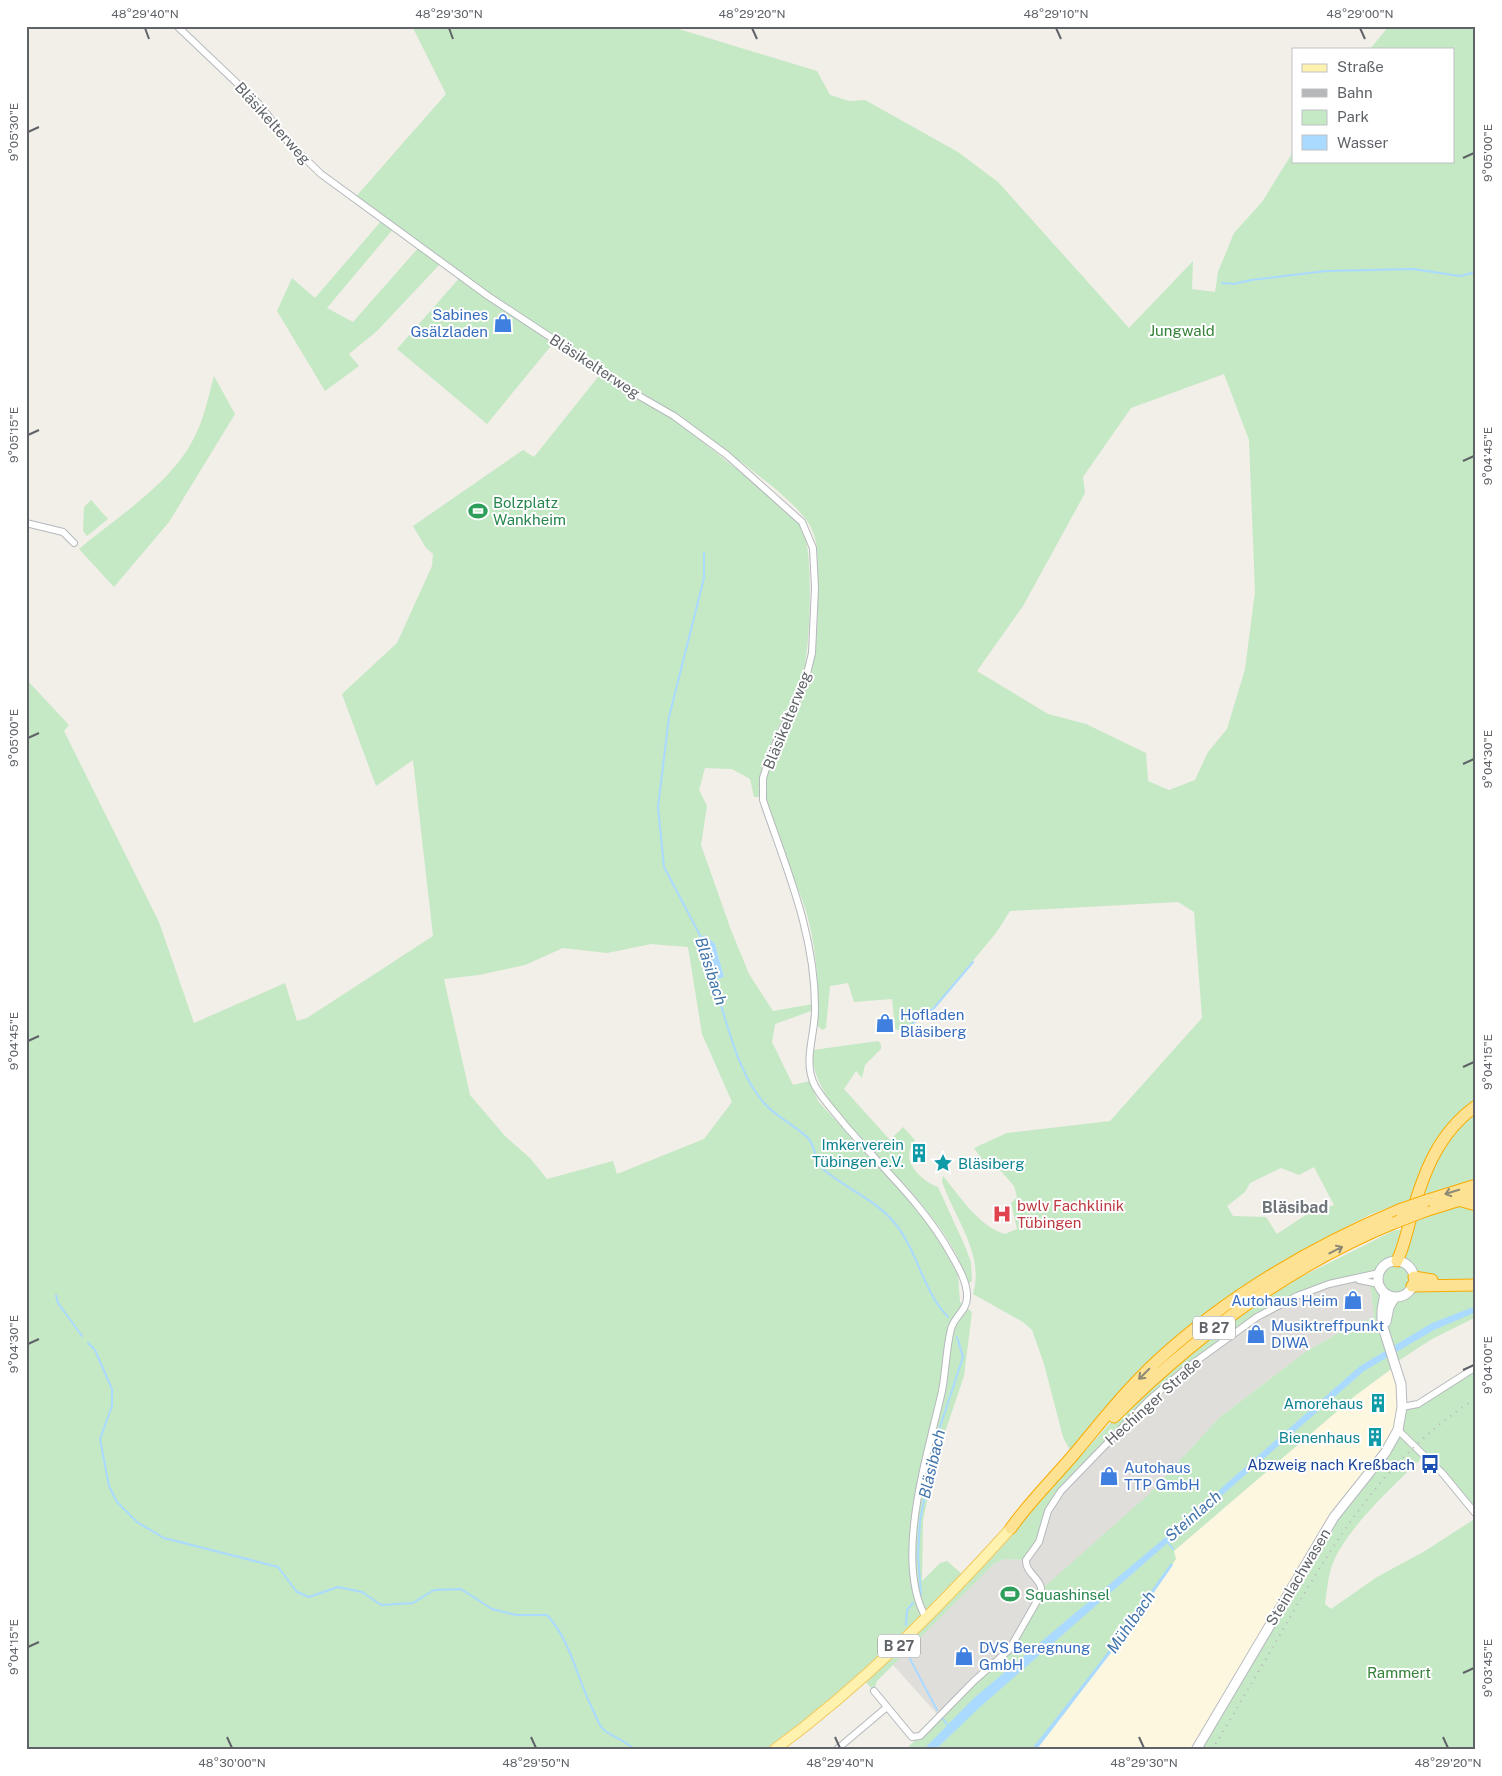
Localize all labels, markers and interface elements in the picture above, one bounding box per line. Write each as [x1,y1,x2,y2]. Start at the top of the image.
text: 48°29'40"N [111,7,179,21]
text: 48°29'30"N [415,7,483,21]
text: 48°29'20"N [718,7,786,21]
text: 48°29'10"N [1024,7,1088,21]
text: 48°29'00"N [1326,7,1394,21]
legend [1292,48,1454,162]
text: Straße [1337,58,1384,75]
street label: Bläsikelterweg [232,79,314,167]
text: Bahn [1337,84,1373,101]
text: 9°05'30"E [7,103,21,161]
text: Park [1337,108,1369,125]
text: 9°05'00"E [1481,124,1495,182]
text: Wasser [1337,134,1389,151]
place label: Sabines Gsälzladen [410,306,488,340]
shop icon: Sabines Gsälzladen [492,312,514,334]
park label: Jungwald [1149,322,1215,339]
street label: Bläsikelterweg [547,330,643,402]
text: 9°05'15"E [7,407,21,463]
text: 9°04'45"E [1481,427,1495,485]
place label: Bolzplatz Wankheim [493,494,566,528]
sports icon: Bolzplatz Wankheim [467,500,489,522]
street label: Bläsikelterweg [760,669,814,771]
text: 9°05'00"E [7,709,21,767]
text: 9°04'30"E [1481,730,1495,788]
water label: Bläsibach [691,935,731,1007]
place label: Hofladen Bläsiberg [900,1006,967,1040]
text: 9°04'45"E [7,1012,21,1070]
shop icon: Hofladen Bläsiberg [874,1012,896,1034]
text: 9°04'15"E [1481,1034,1495,1090]
place label: Imkerverein Tübingen e.V. [812,1136,904,1170]
building icon: Imkerverein Tübingen e.V. [908,1142,930,1164]
place icon: Bläsiberg [932,1152,954,1174]
place label: Bläsiberg [958,1155,1025,1172]
one-way arrow [1444,1187,1460,1197]
place label: bwlv Fachklinik Tübingen [1017,1197,1124,1231]
district label: Bläsibad [1262,1198,1328,1217]
hospital icon: bwlv Fachklinik Tübingen [991,1203,1013,1225]
one-way arrow [1328,1245,1343,1255]
shop icon: Autohaus Heim [1342,1289,1364,1311]
place label: Autohaus Heim [1231,1292,1338,1309]
text: 9°04'30"E [7,1315,21,1373]
road number: B 27 [1193,1316,1235,1340]
place label: Musiktreffpunkt DIWA [1271,1317,1384,1351]
shop icon: Musiktreffpunkt DIWA [1245,1323,1267,1345]
text: 9°04'00"E [1481,1336,1495,1394]
street label: Hechinger Straße [1102,1354,1204,1448]
one-way arrow [1138,1367,1150,1380]
building icon: Amorehaus [1367,1392,1389,1414]
place label: Amorehaus [1283,1395,1363,1412]
building icon: Bienenhaus [1364,1426,1386,1448]
water label: Bläsibach [915,1428,949,1500]
place label: Bienenhaus [1279,1429,1360,1446]
bus stop icon: Abzweig nach Kreßbach [1419,1453,1441,1475]
place label: Abzweig nach Kreßbach [1247,1456,1415,1473]
place label: Autohaus TTP GmbH [1124,1459,1200,1493]
shop icon: Autohaus TTP GmbH [1098,1465,1120,1487]
water label: Steinlach [1161,1486,1225,1546]
street label: Steinlachwasen [1262,1525,1334,1629]
sports icon: Squashinsel [999,1583,1021,1605]
place label: Squashinsel [1025,1586,1110,1603]
water label: Mühlbach [1103,1587,1159,1657]
text: 9°04'15"E [7,1619,21,1675]
road number: B 27 [878,1634,920,1658]
place label: DVS Beregnung GmbH [979,1639,1090,1673]
text: 9°03'45"E [1481,1639,1495,1697]
shop icon: DVS Beregnung GmbH [953,1645,975,1667]
park label: Rammert [1367,1664,1431,1681]
text: 48°30'00"N [198,1756,266,1770]
text: 48°29'50"N [502,1756,570,1770]
text: 48°29'40"N [806,1756,874,1770]
text: 48°29'30"N [1110,1756,1178,1770]
text: 48°29'20"N [1414,1756,1482,1770]

